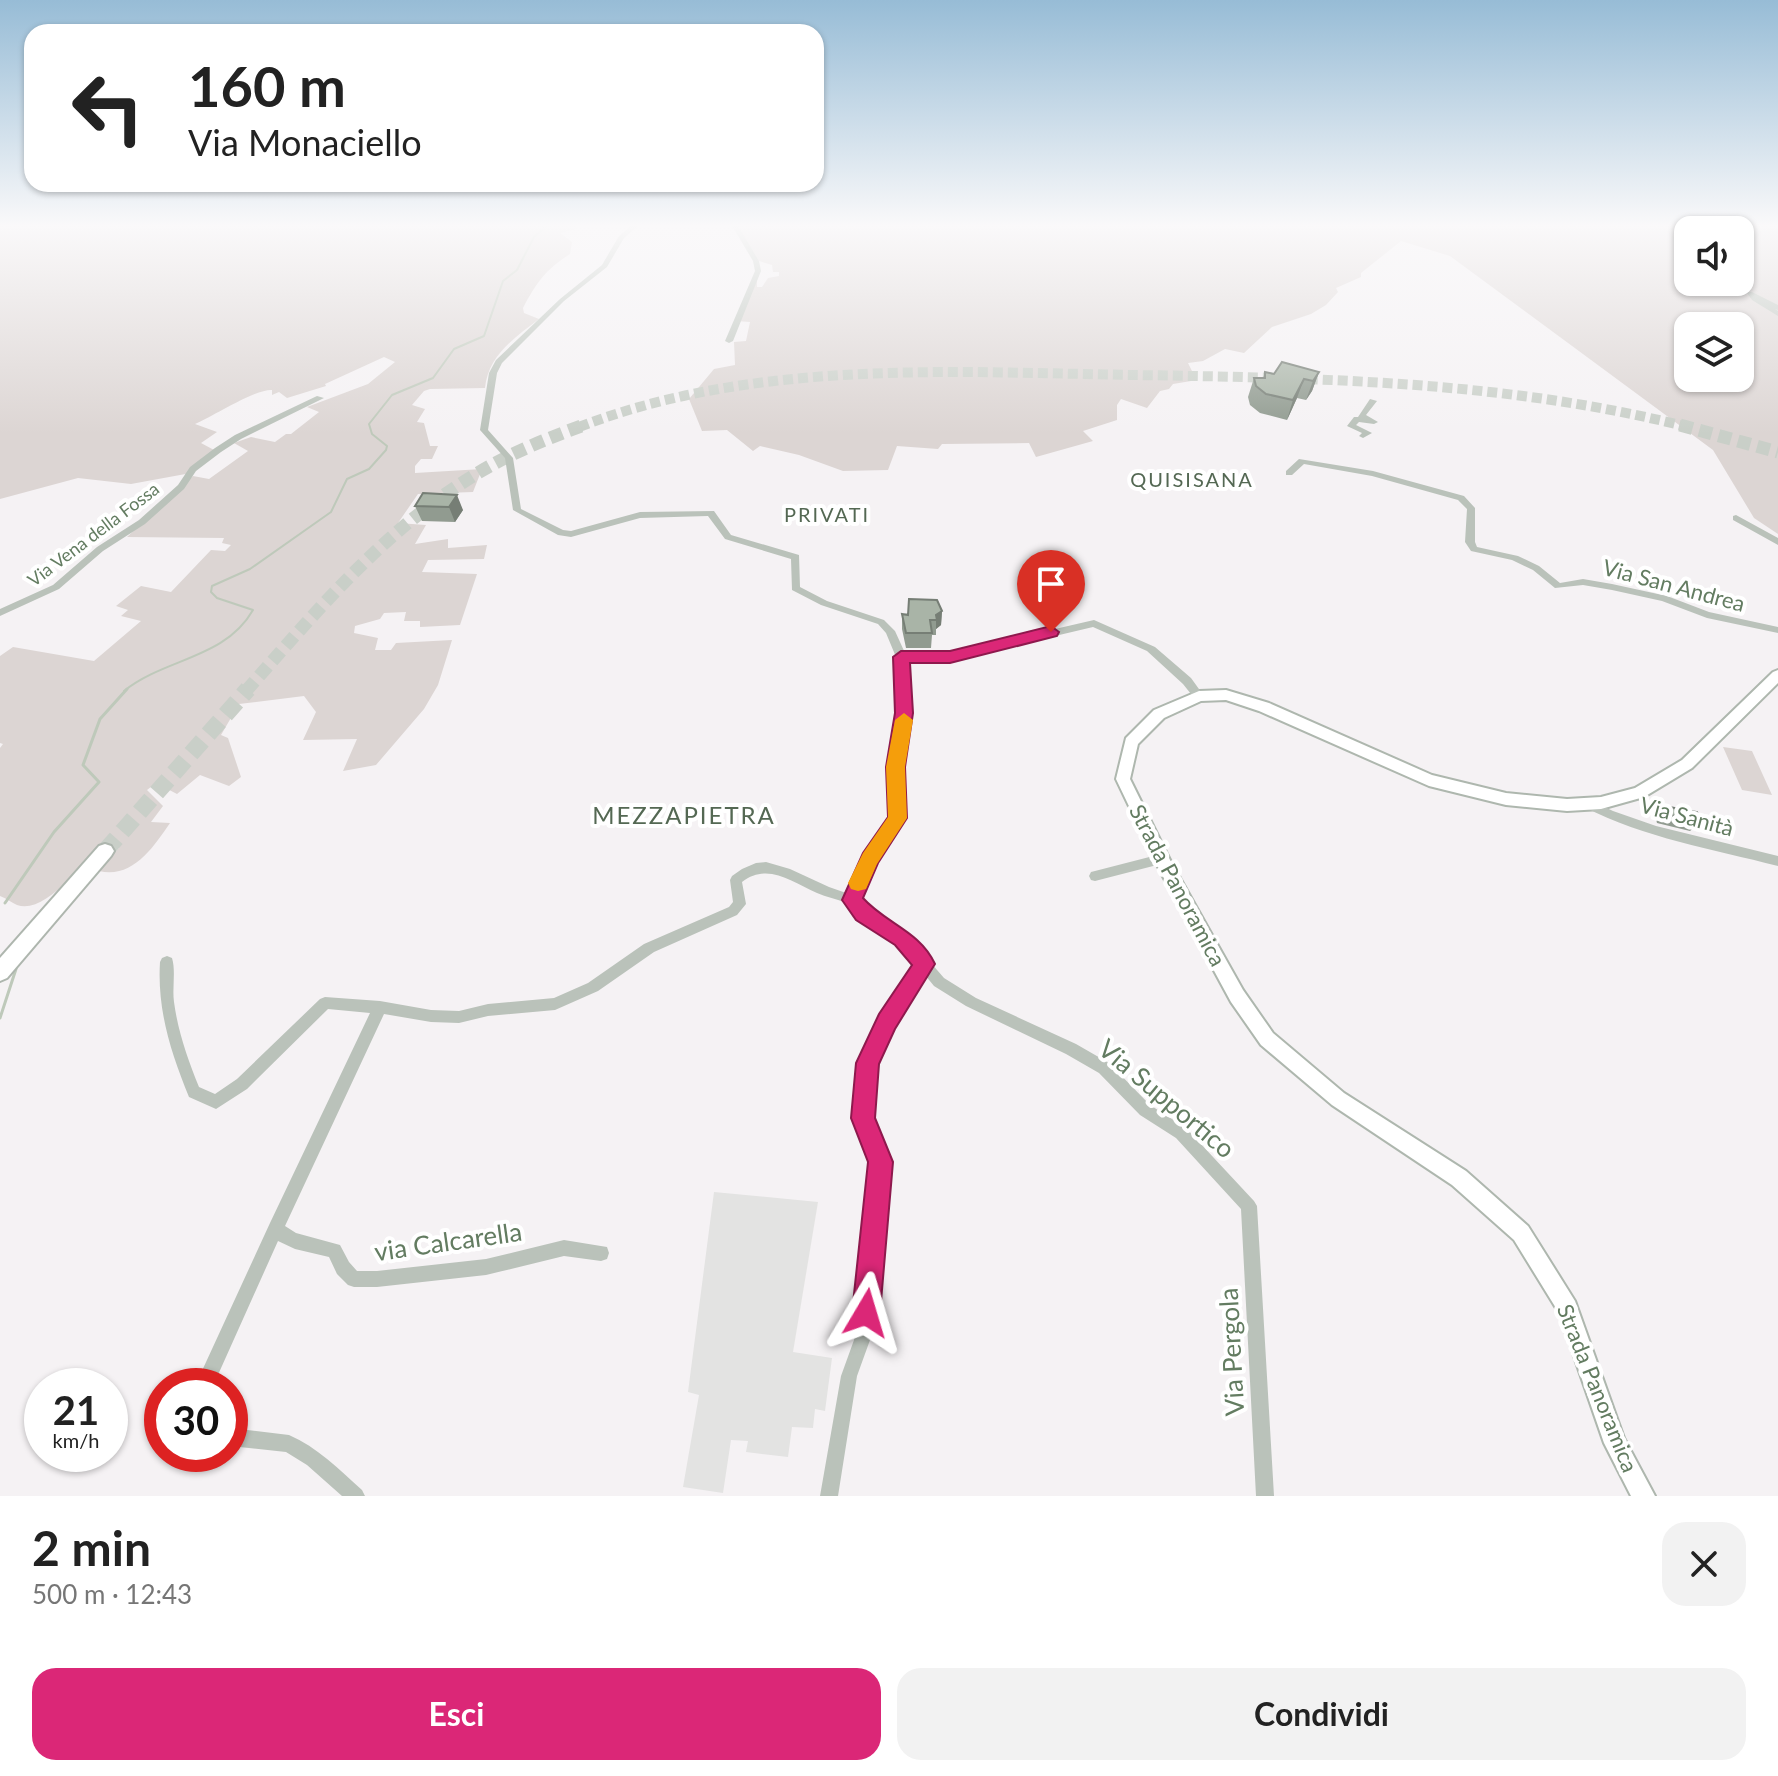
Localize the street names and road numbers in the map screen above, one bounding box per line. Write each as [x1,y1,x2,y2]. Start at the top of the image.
street label: Via Vena della Fossa [23,477,163,591]
street label: Via San Andrea [1600,553,1748,617]
street label: Via Sanità [1637,791,1737,841]
street label: Strada Panoramica [1124,800,1232,970]
street label: Via Supportico [1092,1032,1242,1164]
street label: via Calcarella [372,1215,524,1267]
street label: Via Pergola [1212,1287,1250,1417]
street label: Strada Panoramica [1552,1300,1644,1476]

